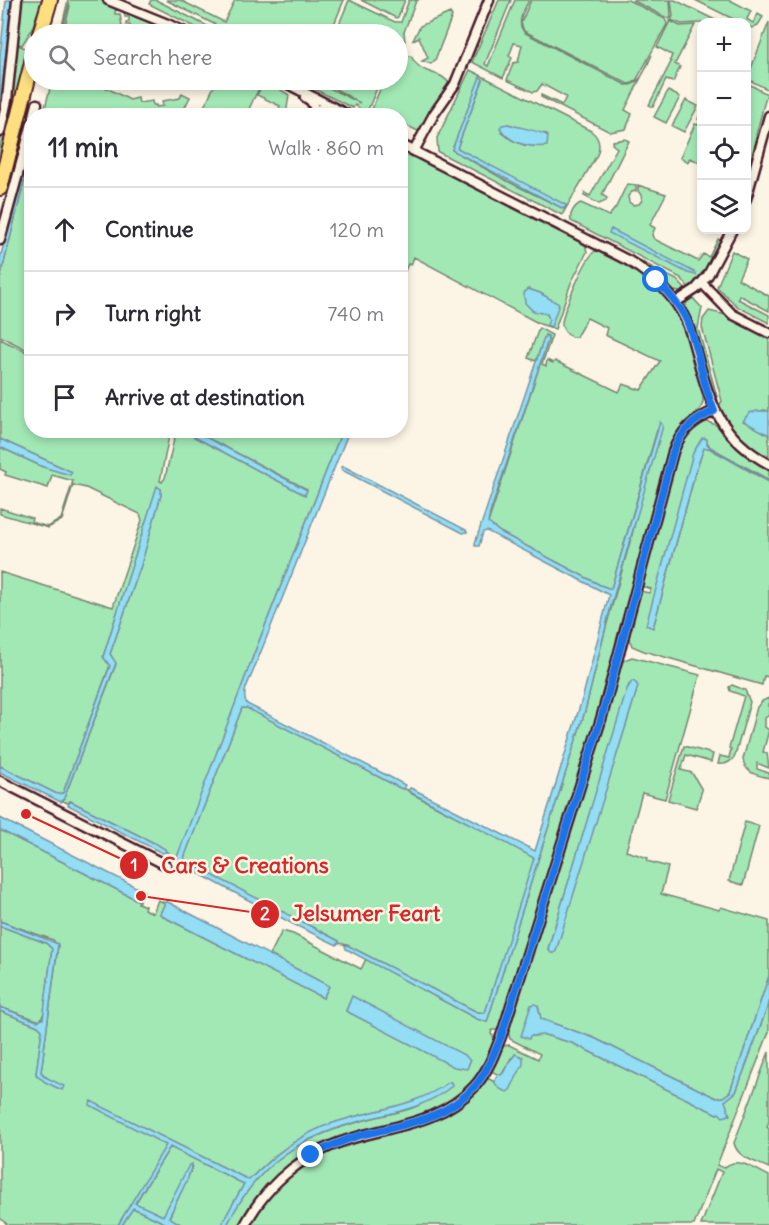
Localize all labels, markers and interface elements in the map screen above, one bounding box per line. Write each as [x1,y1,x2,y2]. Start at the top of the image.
map controls [697,18,751,234]
button: + [697,18,751,72]
search box [24,24,408,90]
icon: search [45,41,78,74]
text: Search here [93,43,212,71]
button: − [697,72,751,126]
button: locate [697,126,751,180]
text: 11 min [48,131,119,164]
text: Walk · 860 m [268,135,384,160]
button: layers [697,180,751,234]
icon: ahead [48,213,81,246]
text: Continue [105,215,194,243]
text: 120 m [330,217,384,242]
route start [642,266,668,292]
icon: right [48,297,81,330]
text: Turn right [105,299,201,327]
text: 740 m [328,301,384,326]
icon: arrive [48,381,81,414]
text: Arrive at destination [105,383,305,411]
callout: Cars & Creations [119,845,341,885]
text: Cars & Creations [161,851,329,879]
text: 1 [130,853,138,876]
callout: Jelsumer Feart [250,894,453,934]
text: Jelsumer Feart [292,899,441,927]
text: 2 [260,902,270,925]
route end [297,1141,323,1167]

